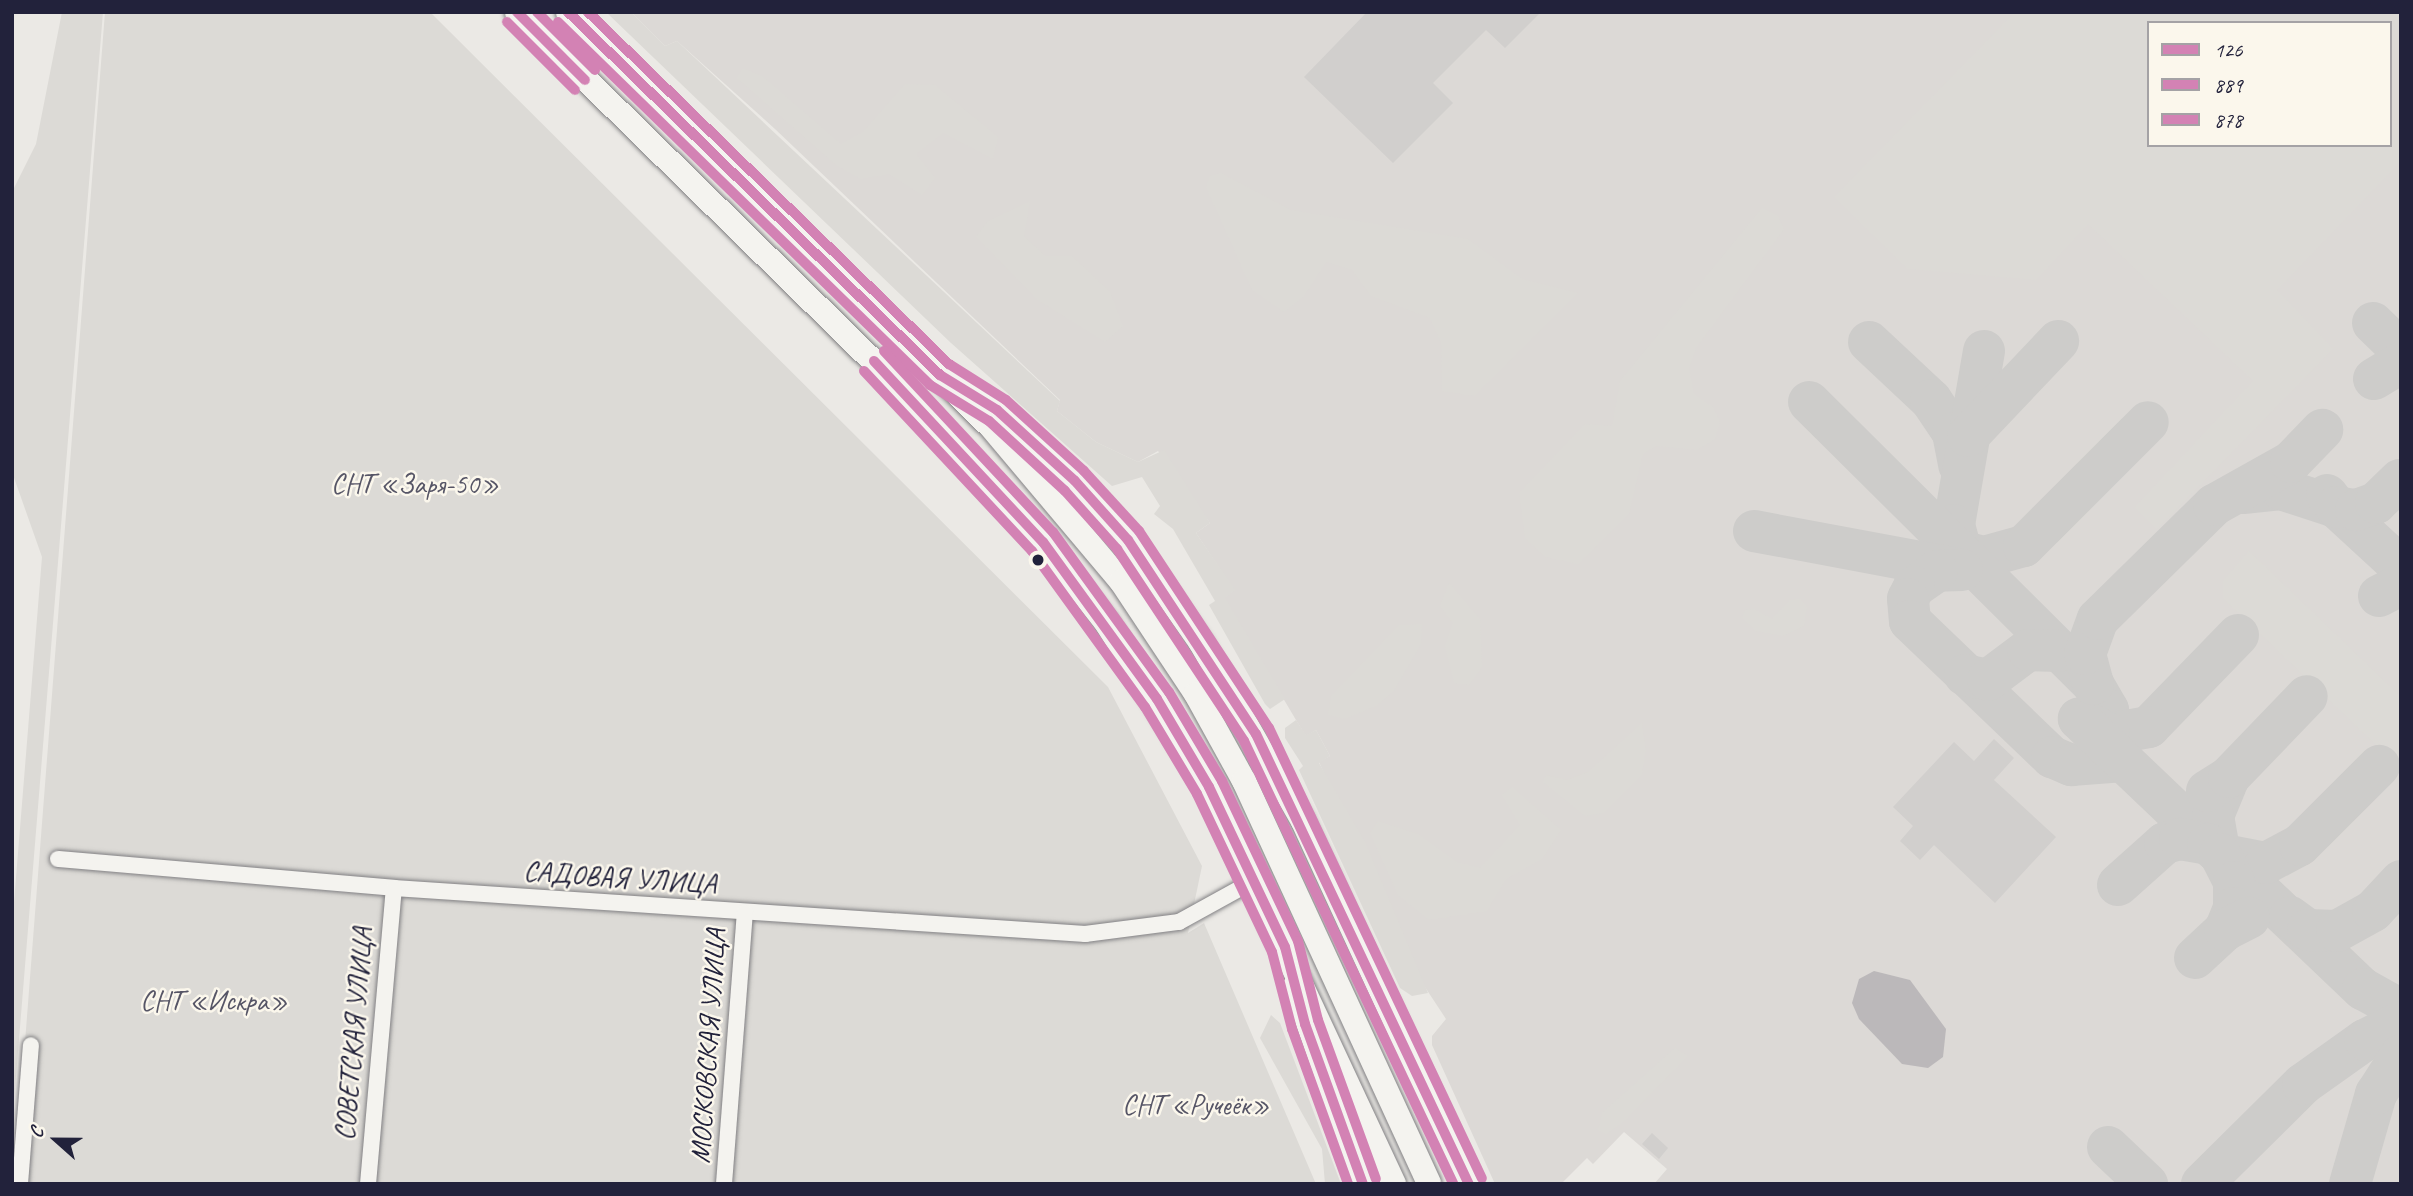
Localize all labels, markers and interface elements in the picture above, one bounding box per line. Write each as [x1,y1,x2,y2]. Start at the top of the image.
legend [2147,21,2392,147]
text: 126 [2214,37,2242,63]
text: 889 [2214,72,2242,98]
text: 878 [2214,107,2242,133]
park label: СНТ «Заря-50» [331,467,499,501]
unlabelled marker [1031,553,1045,567]
street label: САДОВАЯ УЛИЦА [523,855,717,901]
street label: СОВЕТСКАЯ УЛИЦА [328,927,380,1141]
street label: МОСКОВСКАЯ УЛИЦА [683,928,733,1164]
park label: СНТ «Искра» [140,984,288,1018]
park label: СНТ «Ручеёк» [1122,1088,1270,1122]
north arrow [21,1105,91,1175]
text: С [24,1124,49,1141]

